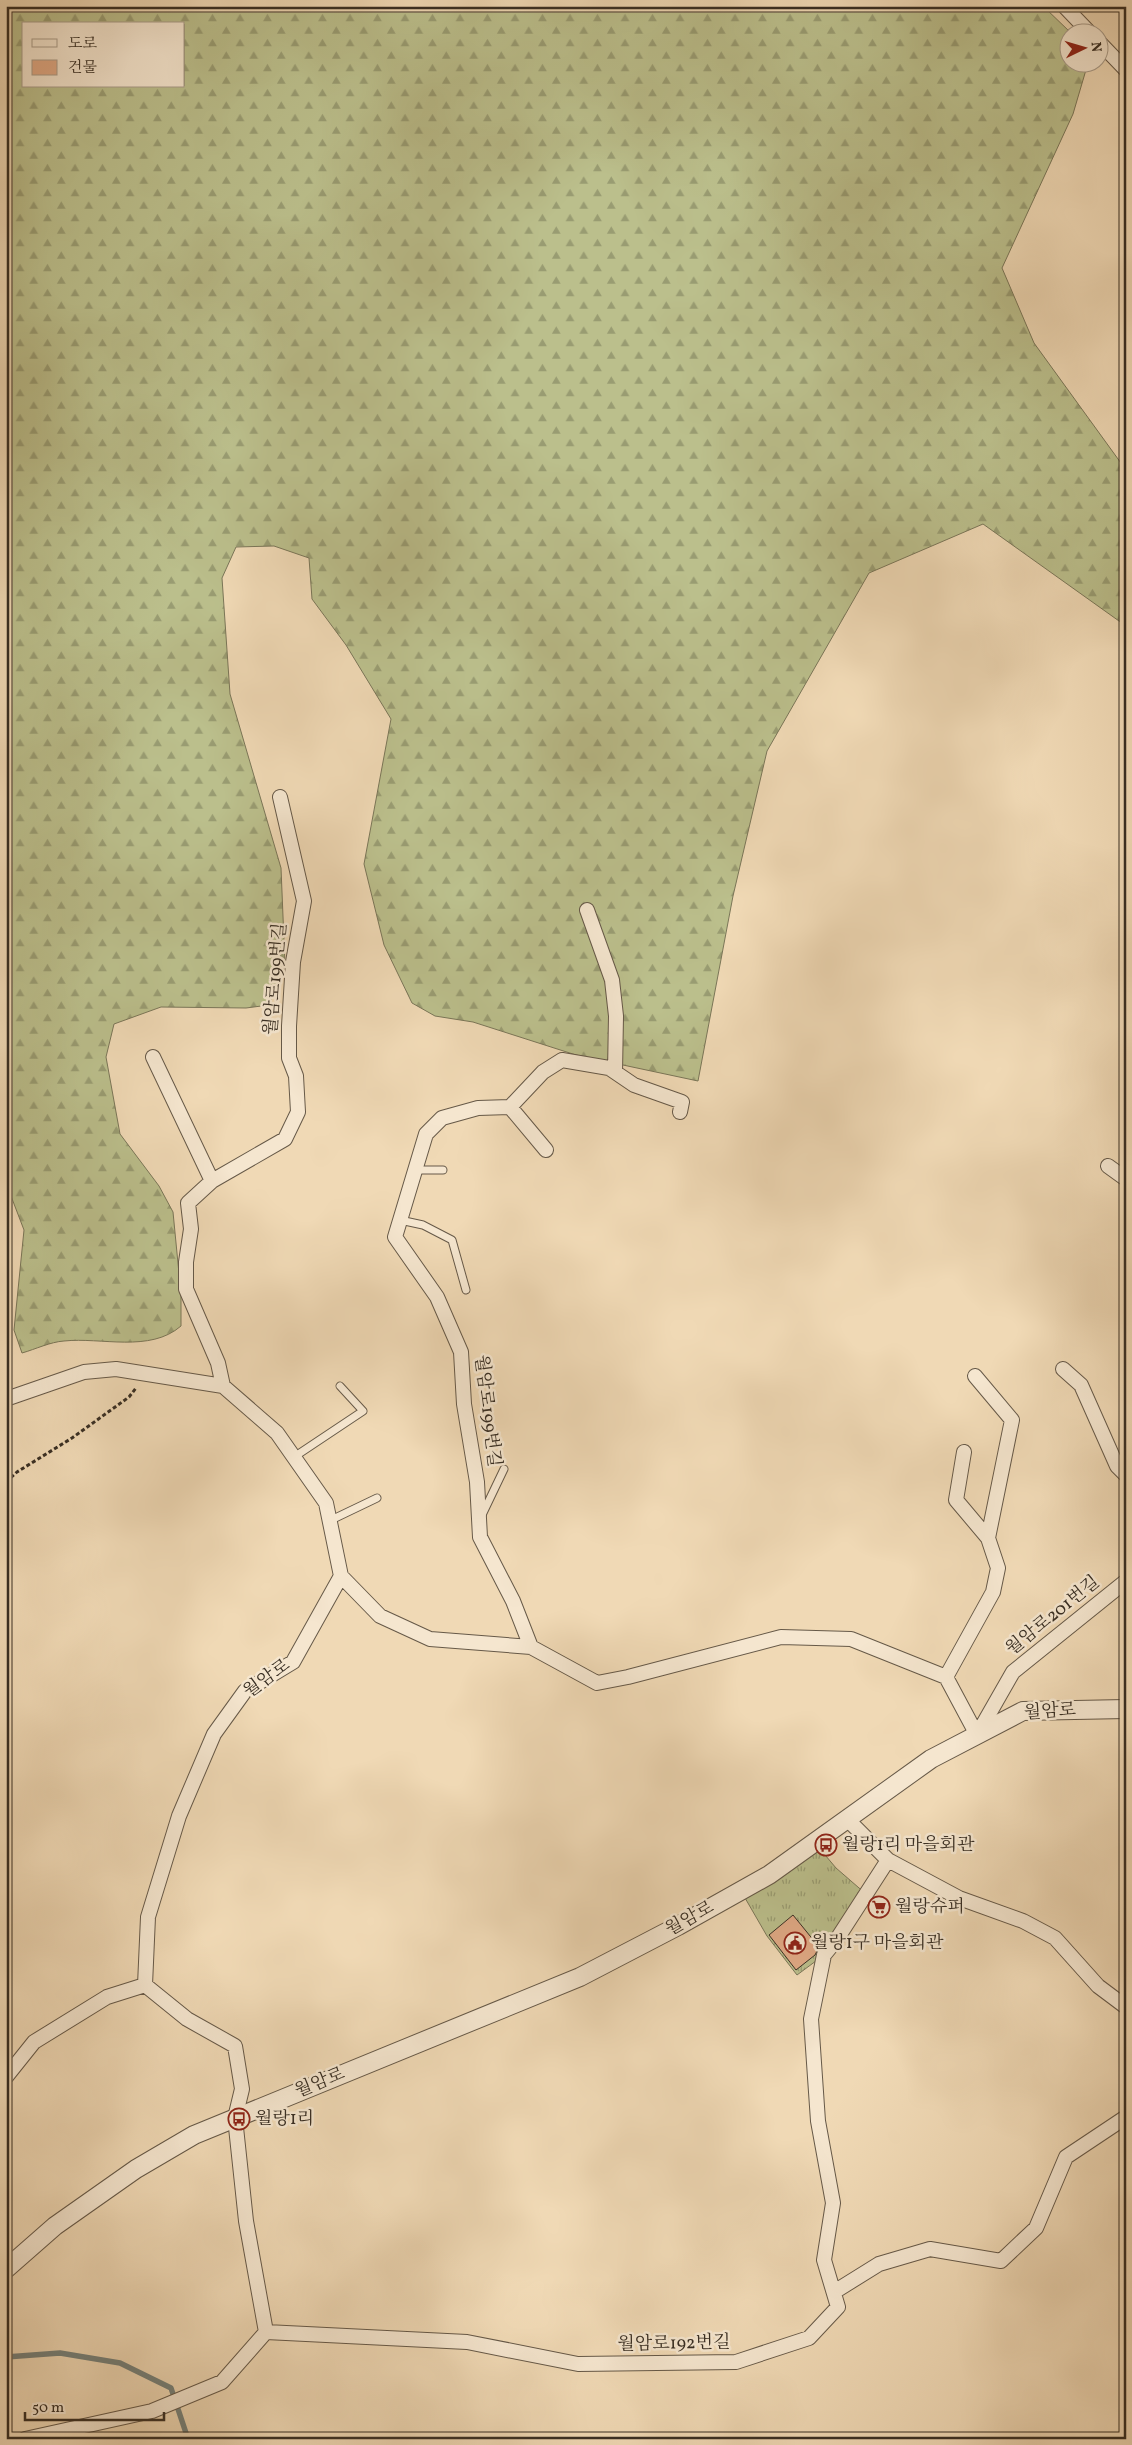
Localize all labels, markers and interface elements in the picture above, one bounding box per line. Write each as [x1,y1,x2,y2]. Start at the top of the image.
legend [22,22,185,88]
north arrow [1060,22,1110,72]
text: 도로 [68,34,97,55]
text: N [1086,41,1105,53]
text: 건물 [68,58,97,79]
street label: 월암로199번길 [259,922,293,1036]
street label: 월암로199번길 [468,1353,506,1469]
street label: 월암로201번길 [1001,1570,1105,1662]
street label: 월암로 [239,1654,295,1704]
street label: 월암로 [1023,1698,1077,1726]
bus stop icon: 월랑1리 마을회관 [814,1833,838,1857]
place label: 월랑1리 마을회관 [842,1833,975,1858]
street label: 월암로 [661,1895,719,1943]
supermarket icon: 월랑슈퍼 [867,1895,891,1919]
place label: 월랑슈퍼 [895,1895,965,1920]
public building icon: 월랑1구 마을회관 [783,1931,807,1955]
place label: 월랑1구 마을회관 [811,1931,944,1956]
street label: 월암로 [291,2062,349,2104]
bus stop icon: 월랑1리 [227,2107,251,2131]
place label: 월랑1리 [255,2107,314,2132]
street label: 월암로192번길 [617,2331,731,2357]
scale bar [25,2390,164,2422]
text: 50 m [32,2398,64,2419]

